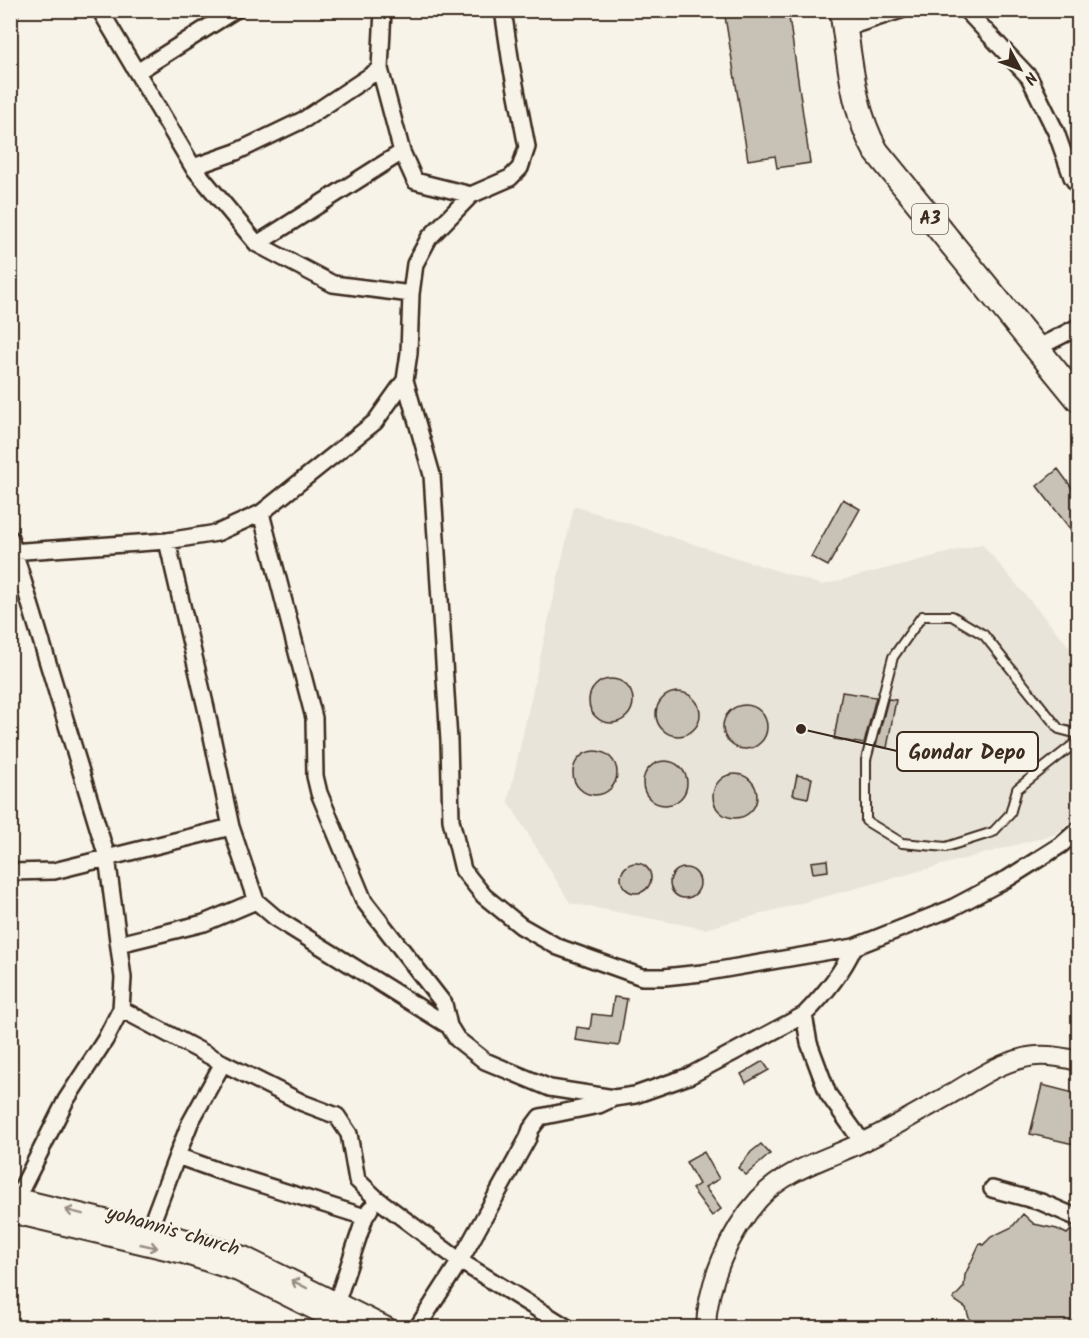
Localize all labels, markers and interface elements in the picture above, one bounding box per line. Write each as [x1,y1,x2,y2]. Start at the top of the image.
north arrow [990,39,1050,99]
text: N [1017,66,1043,90]
road number: A3 [912,204,948,234]
callout: Gondar Depo [897,732,1038,771]
text: Gondar Depo [909,737,1026,770]
street label: yohannis church [102,1198,243,1266]
one-way arrow [65,1205,84,1217]
one-way arrow [139,1240,158,1252]
one-way arrow [290,1277,308,1289]

